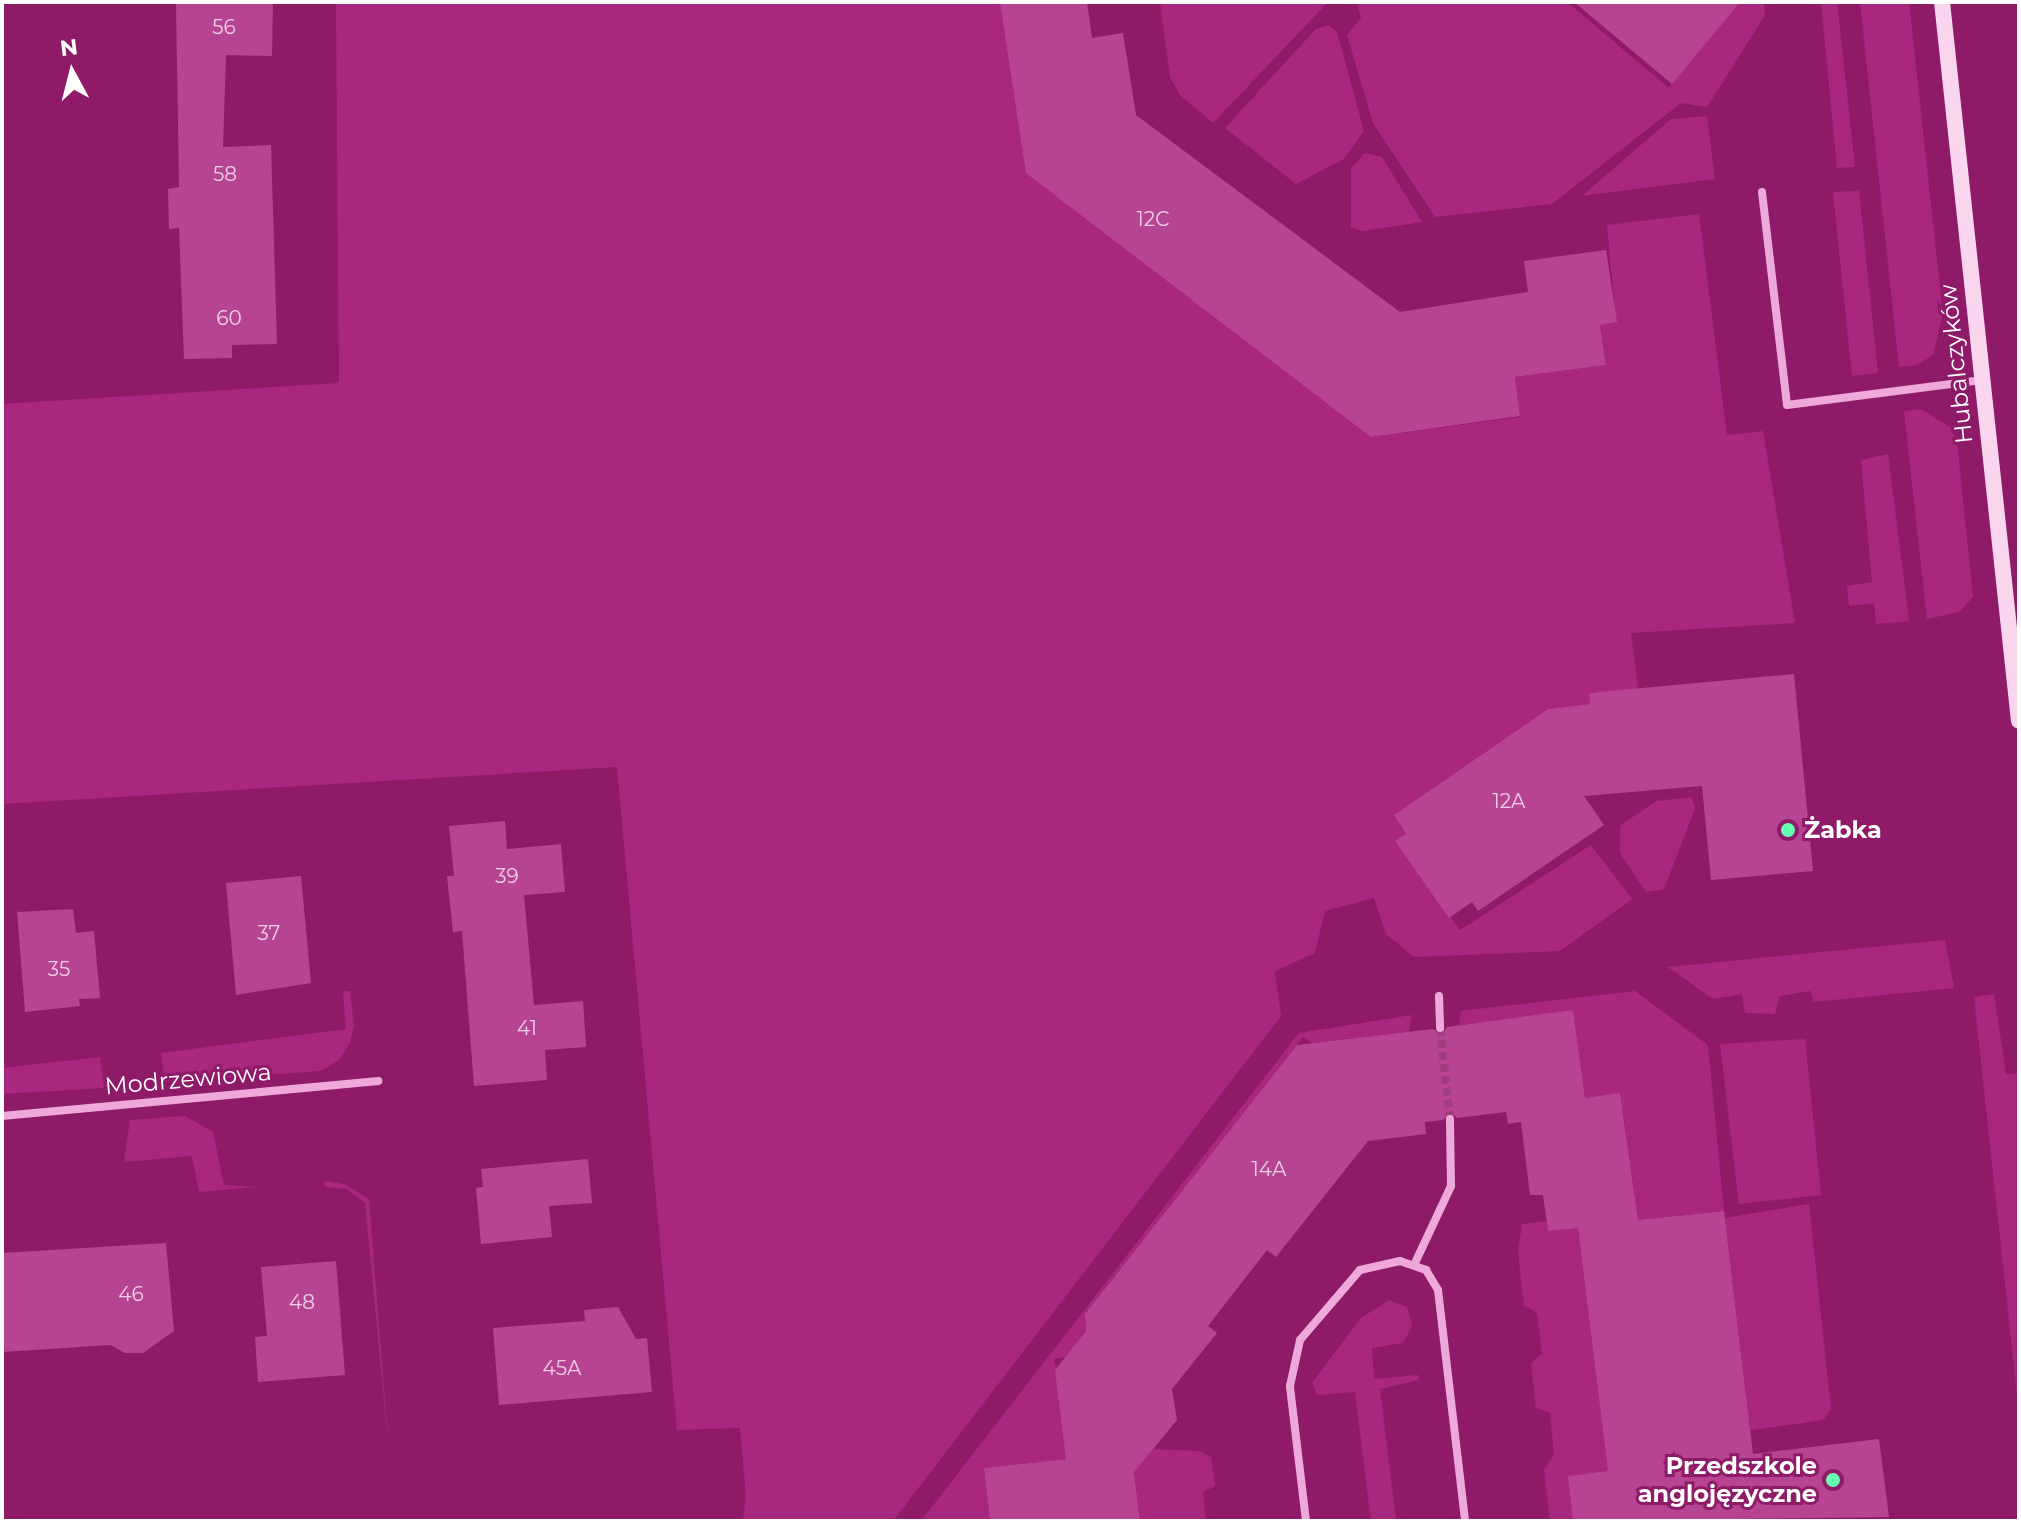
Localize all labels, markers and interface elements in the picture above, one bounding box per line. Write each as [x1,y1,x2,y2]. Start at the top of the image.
house number: 56 [212,15,236,39]
north arrow [32,32,112,112]
text: N [59,33,79,62]
house number: 58 [213,162,237,186]
house number: 12C [1137,207,1169,231]
street label: Hubalczyków [1933,283,1979,445]
house number: 60 [216,306,242,330]
house number: 12A [1493,789,1525,813]
place label: Żabka [1804,816,1882,844]
marker: Żabka [1779,821,1797,839]
house number: 39 [495,864,519,888]
house number: 37 [258,921,280,945]
house number: 35 [48,957,70,981]
house number: 41 [517,1016,537,1040]
street label: Modrzewiowa [103,1057,273,1101]
house number: 14A [1252,1157,1286,1181]
house number: 46 [118,1282,144,1306]
house number: 48 [289,1290,315,1314]
house number: 45A [543,1356,581,1380]
place label: Przedszkole anglojęzyczne [1638,1452,1817,1508]
marker: Przedszkole anglojęzyczne [1824,1471,1842,1489]

